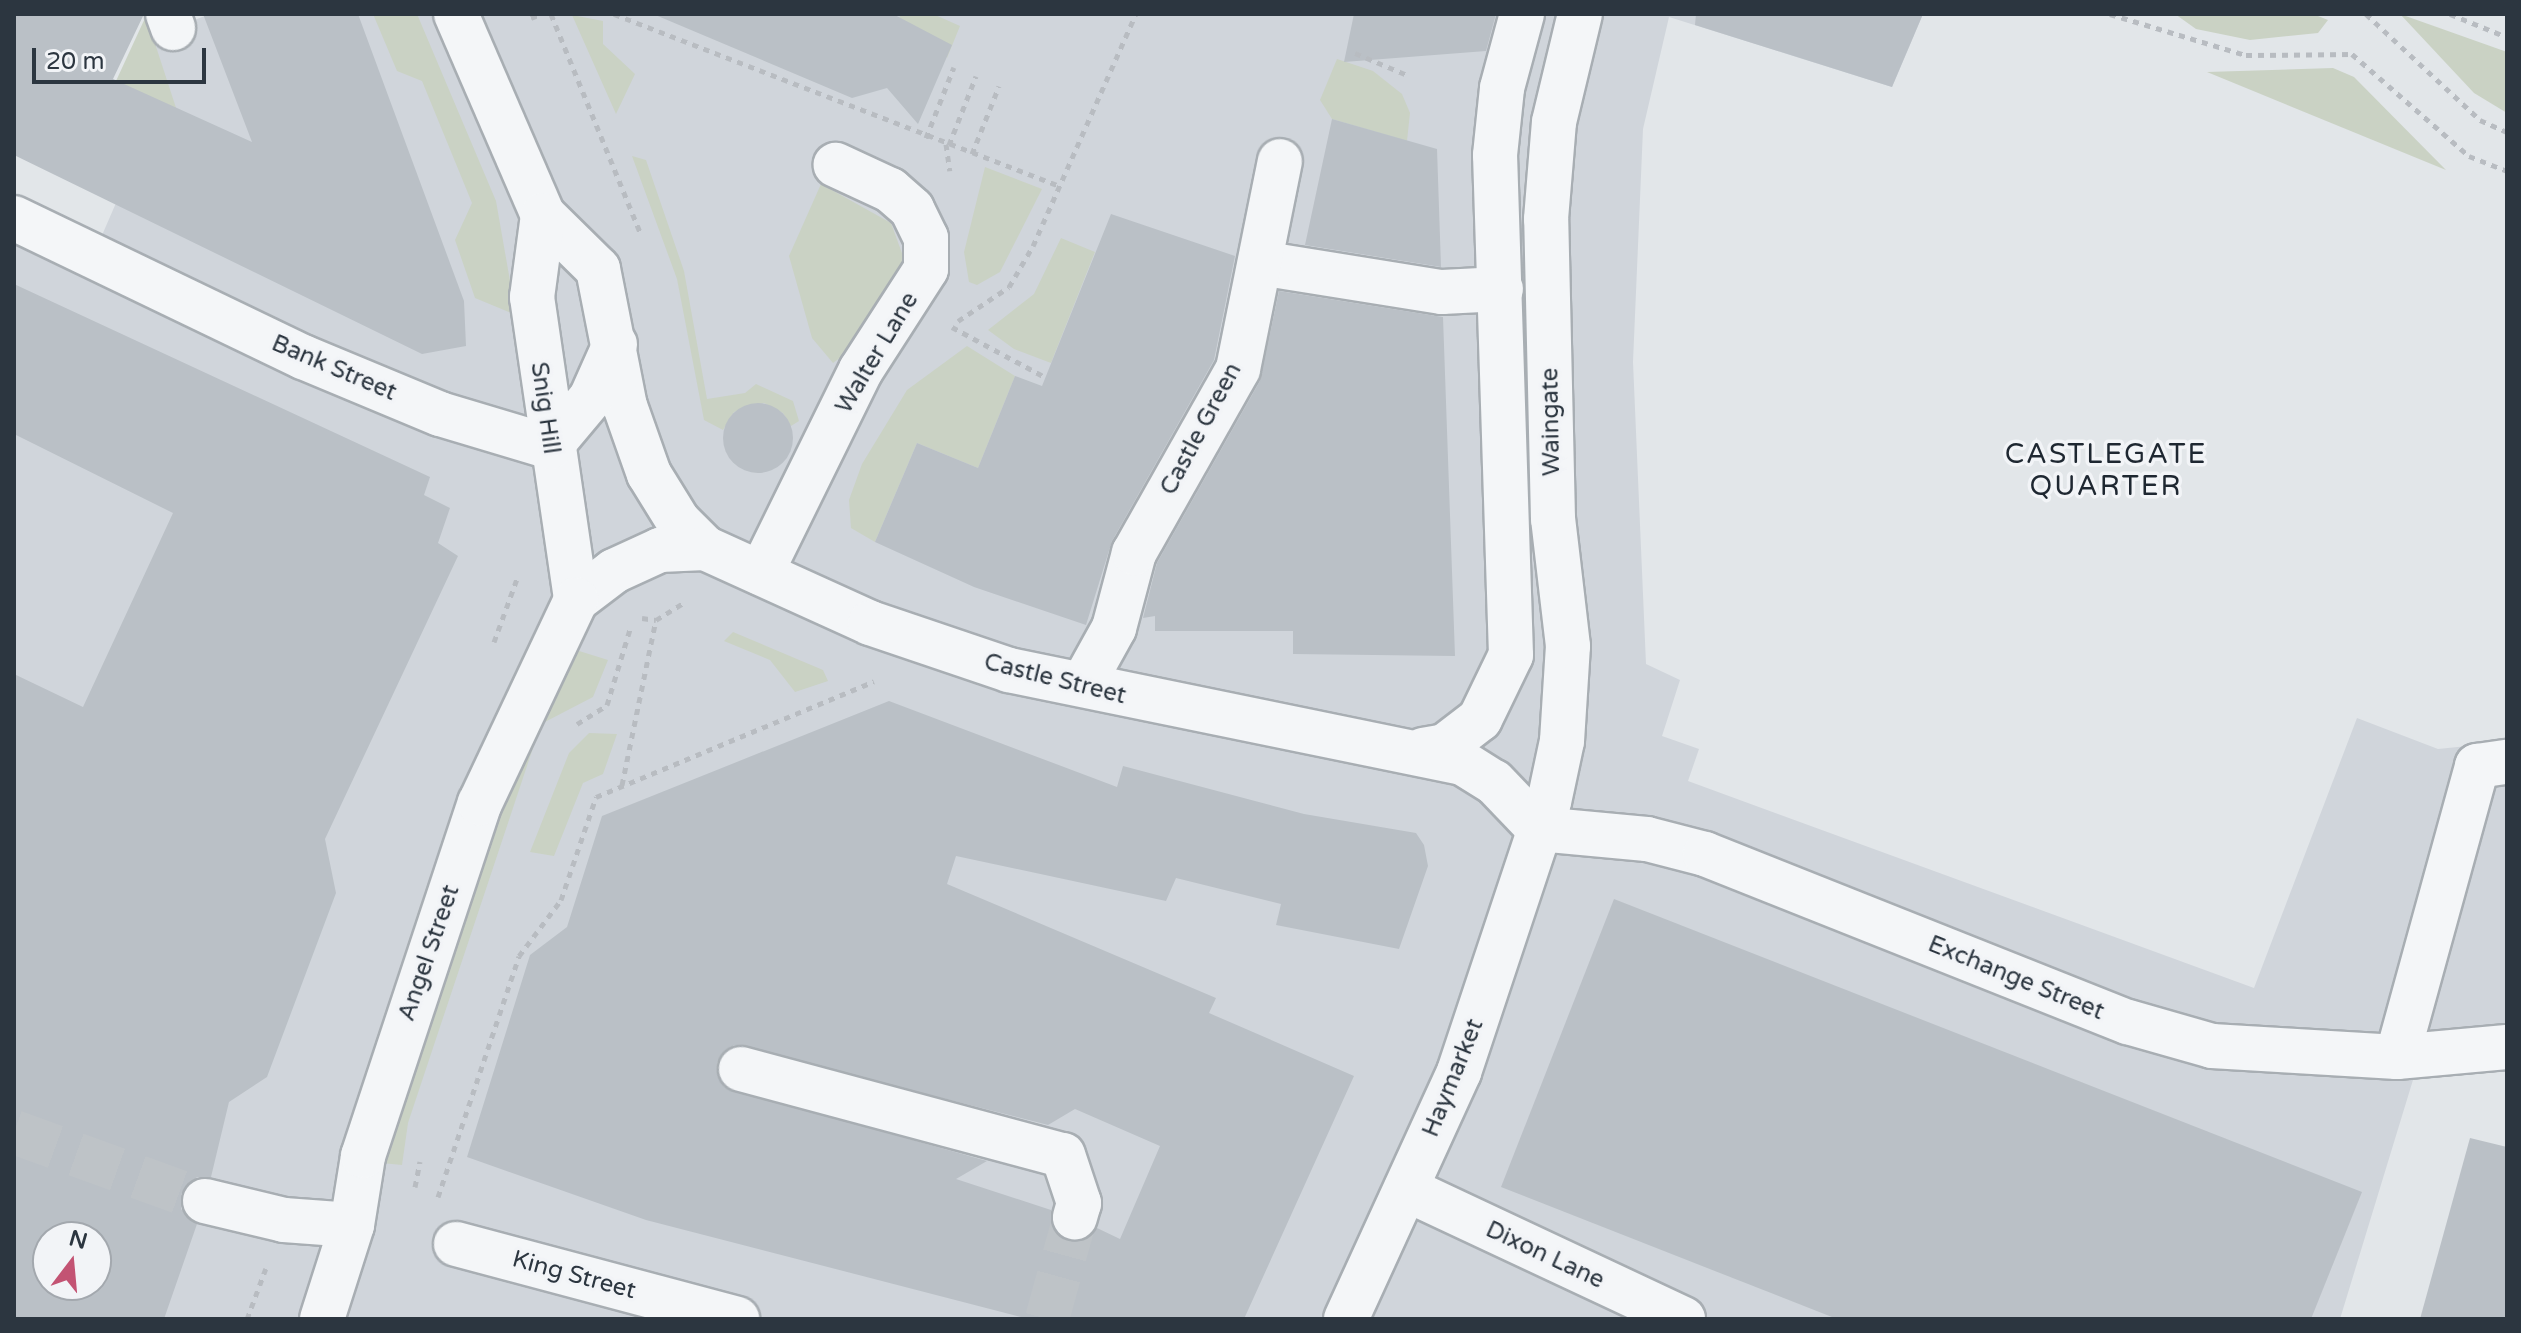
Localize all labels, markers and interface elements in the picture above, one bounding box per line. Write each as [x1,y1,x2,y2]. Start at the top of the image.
scale bar [36,32,210,82]
text: 20 m [46,47,104,76]
street label: Walter Lane [830,287,924,419]
street label: Bank Street [267,329,401,407]
street label: Castle Green [1154,358,1248,500]
street label: Snig Hill [524,360,566,456]
street label: Waingate [1536,368,1566,476]
district label: CASTLEGATE QUARTER [2005,437,2207,503]
street label: Castle Street [981,647,1129,711]
street label: Angel Street [392,881,466,1025]
street label: Exchange Street [1924,930,2108,1026]
street label: Haymarket [1416,1015,1490,1141]
street label: Dixon Lane [1481,1215,1609,1295]
north arrow [32,1221,112,1301]
text: N [66,1225,90,1255]
street label: King Street [509,1245,639,1305]

